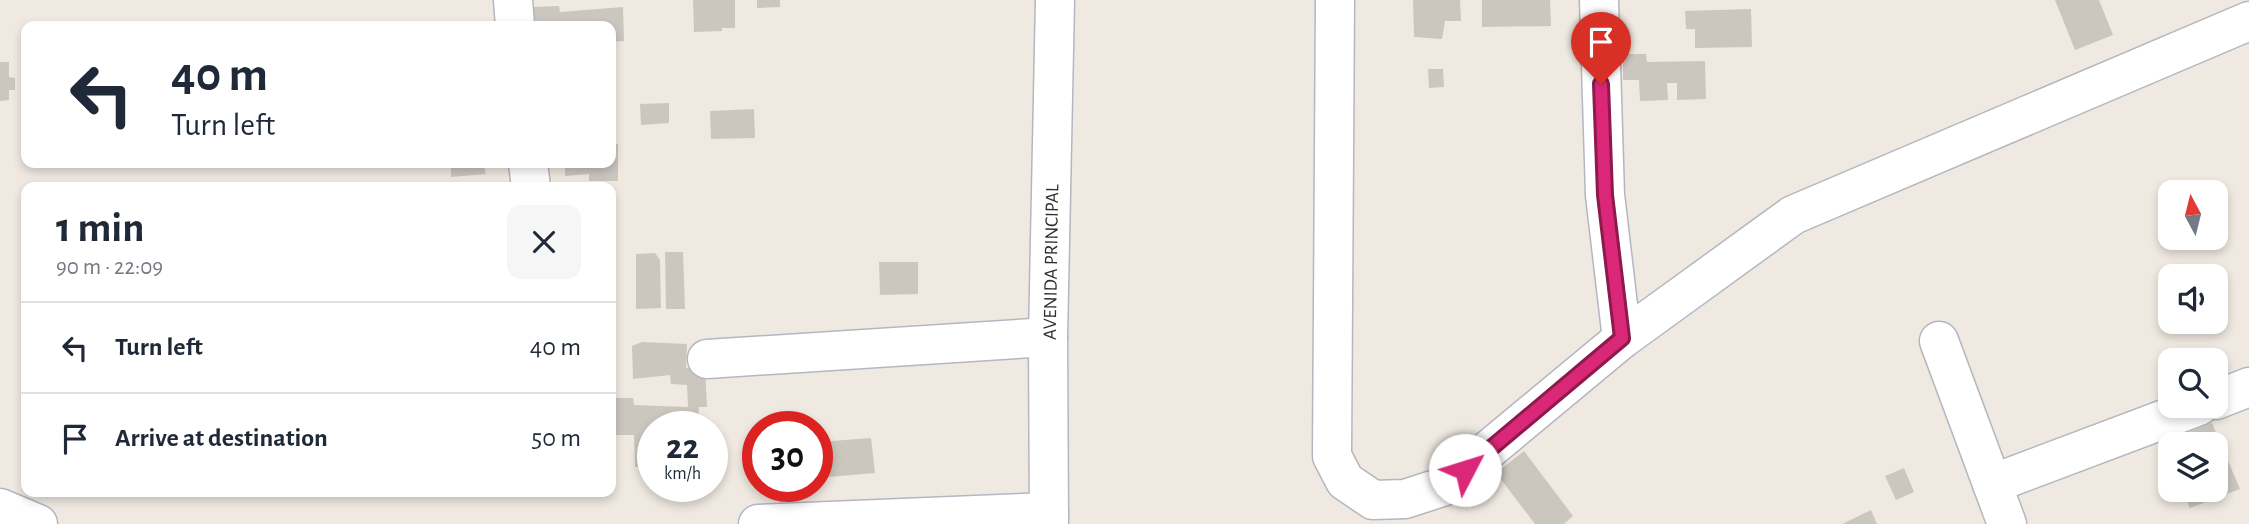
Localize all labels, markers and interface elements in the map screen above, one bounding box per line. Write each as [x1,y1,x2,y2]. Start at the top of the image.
pin [1571,12.0,1631,84]
icon: arrive [1582,23,1620,61]
icon: left [56,49,147,140]
text: 40 m [171,51,268,100]
text: Turn left [171,109,275,141]
north arrow [2158,180,2228,250]
map controls [2158,180,2228,502]
street label: AVENIDA PRINCIPAL [1041,184,1062,340]
button: close [507,205,581,279]
text: 1 min [56,207,145,249]
text: 90 m · 22:09 [56,256,163,279]
button: sound [2158,264,2228,334]
icon: left [56,329,94,367]
text: Turn left [115,334,203,360]
text: 40 m [530,334,581,360]
button: search [2158,348,2228,418]
speed limit sign: 30 [742,411,833,502]
icon: arrive [56,420,94,458]
text: Arrive at destination [115,425,328,451]
text: 50 m [531,425,581,451]
text: 22 [666,430,699,465]
button: layers [2158,432,2228,502]
position arrow [1428,433,1502,507]
text: km/h [664,465,701,483]

